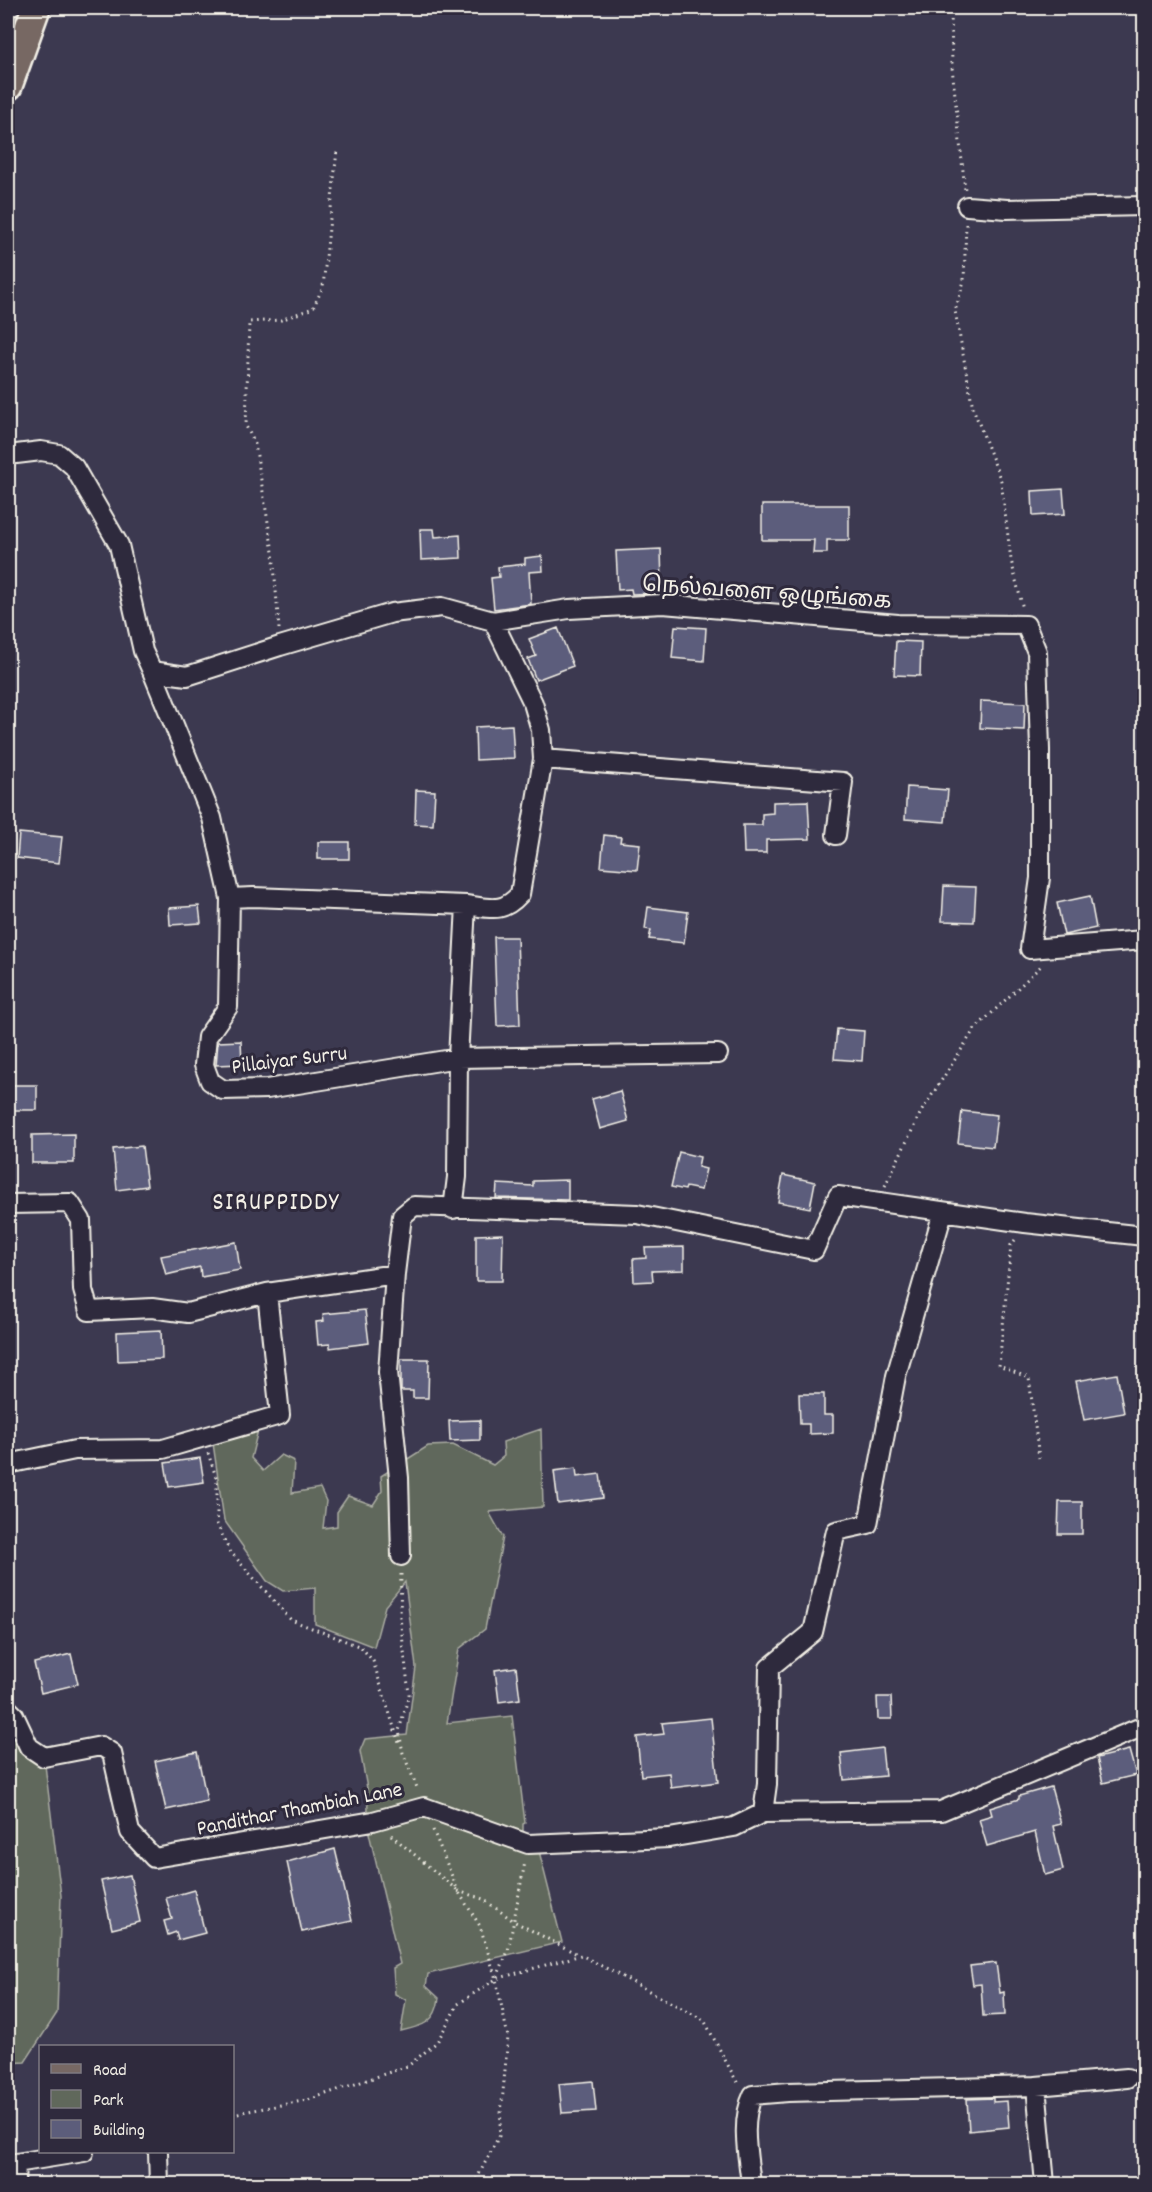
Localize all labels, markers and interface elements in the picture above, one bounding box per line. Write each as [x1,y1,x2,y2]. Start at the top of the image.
street label: நெல்வளை ஒழுங்கை [641,570,892,619]
street label: Pillaiyar Surru [230,1039,349,1084]
district label: SIRUPPIDDY [212,1185,340,1222]
street label: Pandithar Thambiah Lane [194,1775,405,1846]
legend [39,2045,234,2153]
text: Road [93,2059,127,2084]
text: Park [93,2089,124,2114]
text: Building [93,2119,145,2144]

